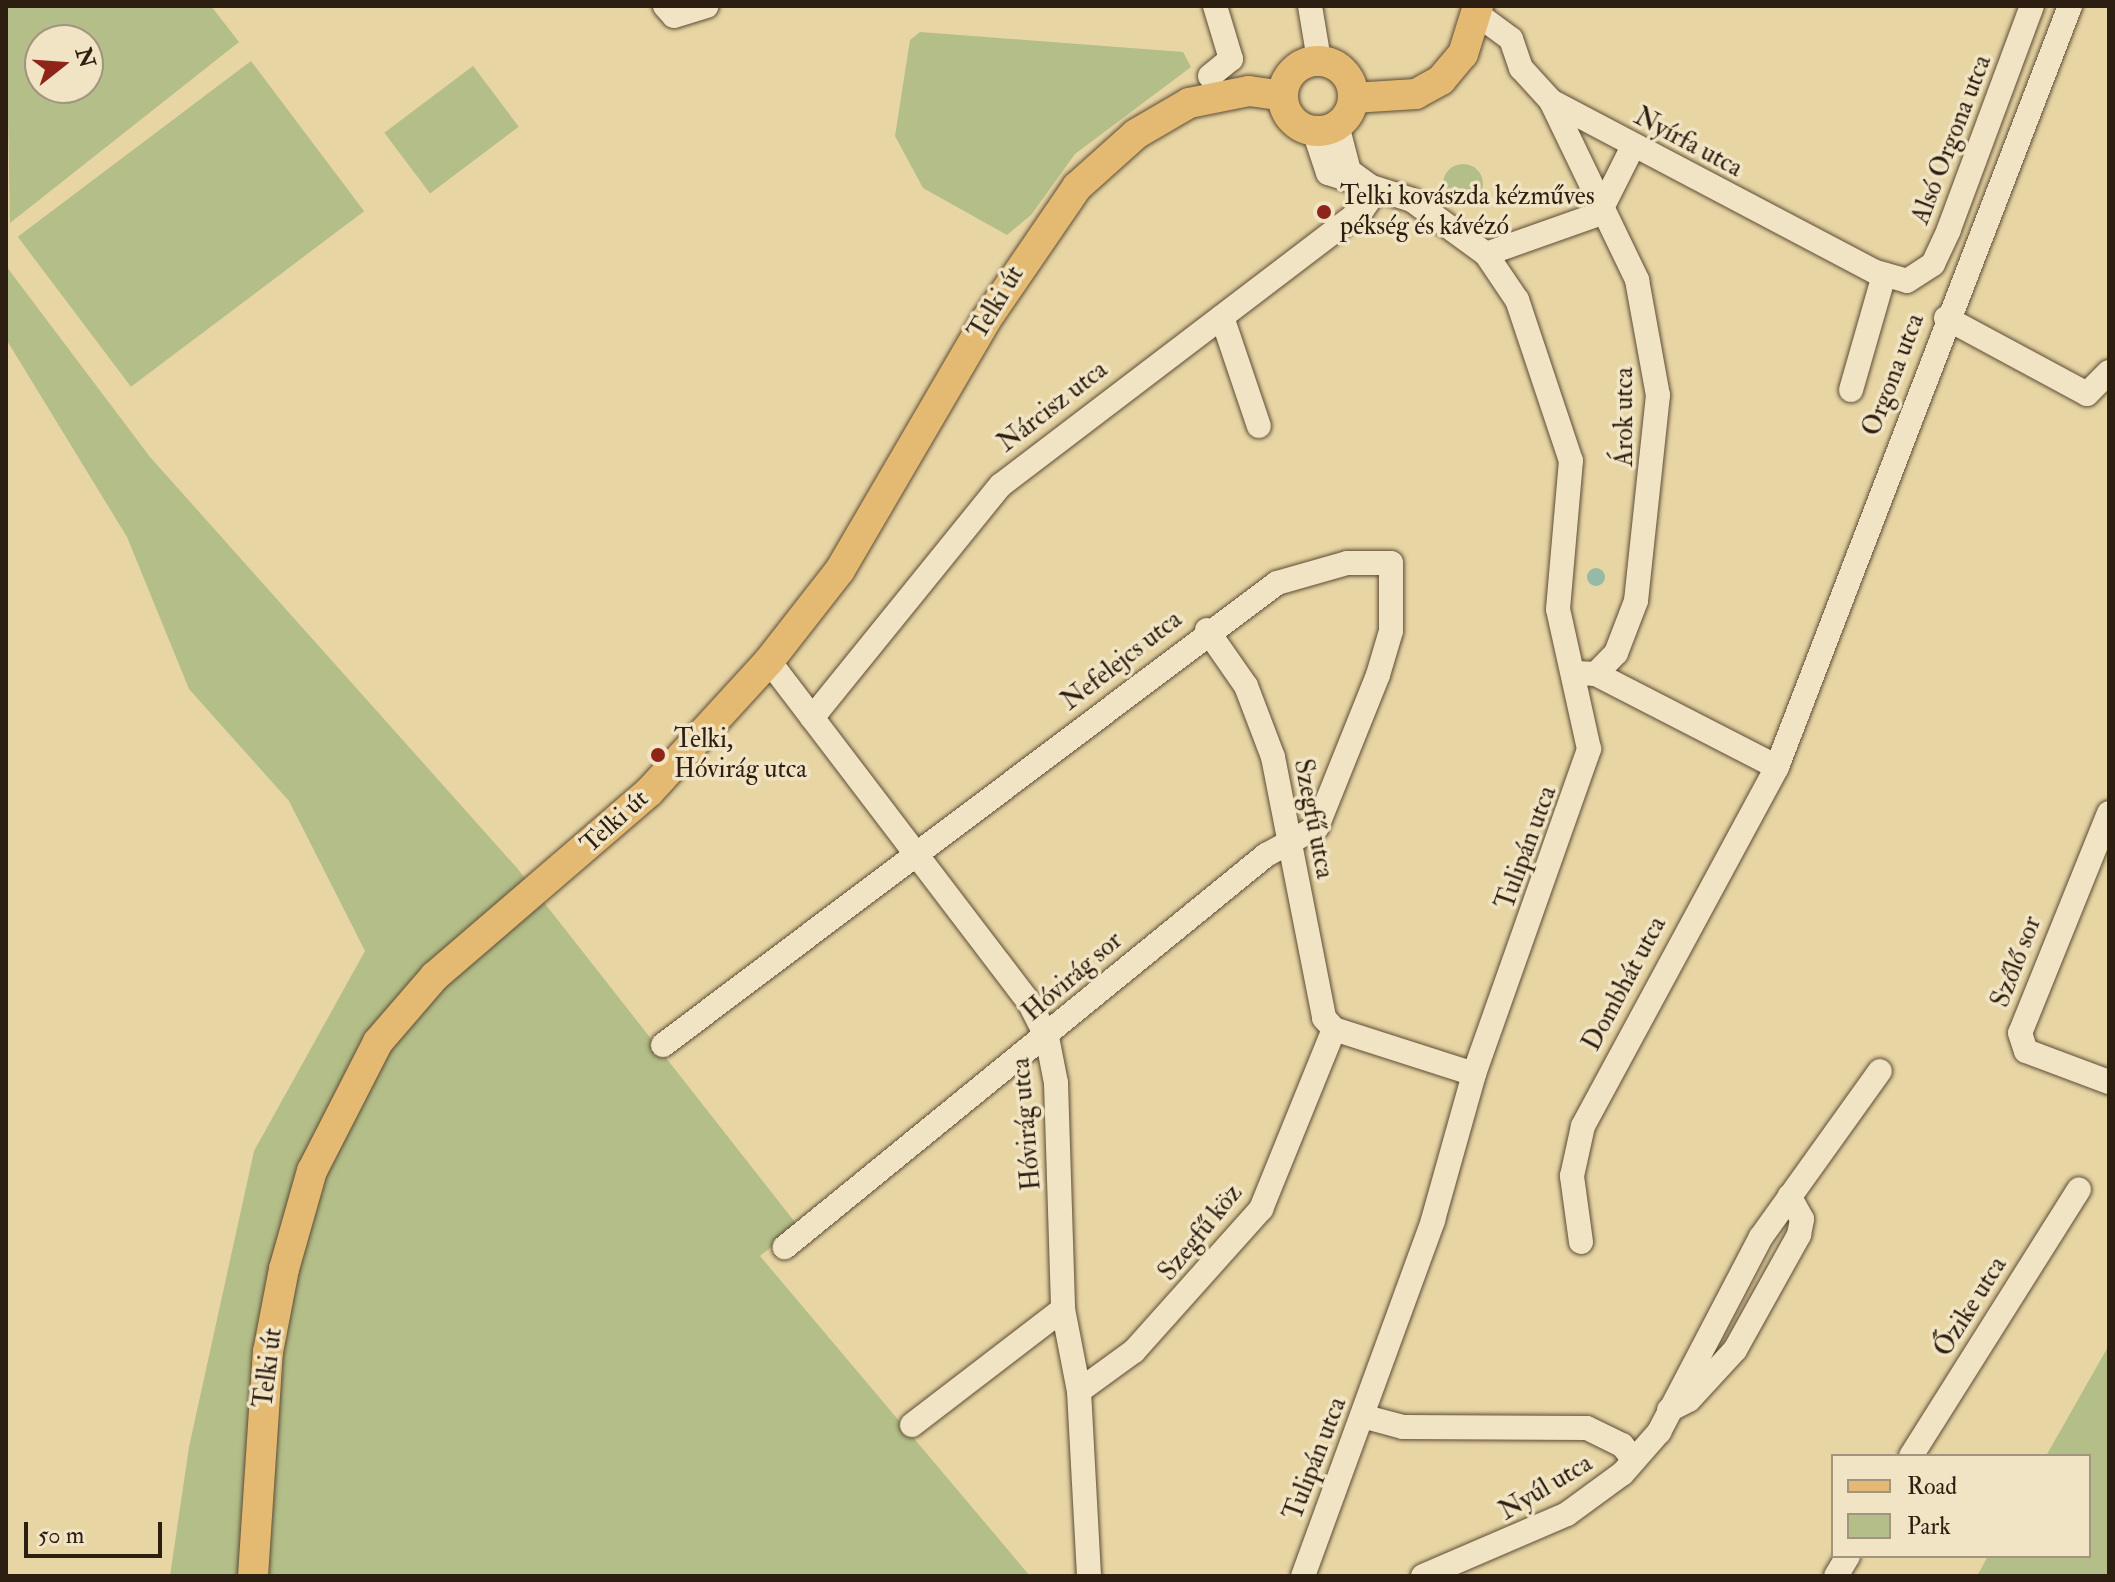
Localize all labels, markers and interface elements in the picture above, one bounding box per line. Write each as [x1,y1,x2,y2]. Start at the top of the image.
north arrow [24,24,104,104]
text: N [69,44,101,71]
street label: Alsó Orgona utca [1905,51,1999,229]
street label: Nyírfa utca [1628,101,1748,185]
place label: Telki kovászda kézműves pékség és kávézó [1340,181,1595,242]
marker: Telki kovászda kézműves pékség és kávézó [1315,203,1333,221]
street label: Telki út [963,261,1031,345]
street label: Orgona utca [1856,309,1932,441]
street label: Nárcisz utca [992,355,1114,459]
street label: Árok utca [1609,367,1641,467]
street label: Nefelejcs utca [1056,604,1188,718]
place label: Telki, Hóvirág utca [674,724,807,786]
marker: Telki, Hóvirág utca [649,746,667,764]
street label: Szegfű utca [1286,757,1340,881]
street label: Tulipán utca [1490,782,1564,914]
street label: Telki út [575,784,655,860]
street label: Dombhát utca [1577,912,1673,1056]
street label: Szőlő sor [1985,912,2049,1012]
street label: Hóvirág sor [1017,925,1129,1029]
street label: Hóvirág utca [1006,1056,1048,1192]
street label: Szegfű köz [1153,1178,1249,1288]
street label: Őzike utca [1928,1251,2014,1363]
street label: Telki út [249,1326,289,1410]
street label: Tulipán utca [1278,1393,1354,1525]
street label: Nyúl utca [1494,1448,1598,1528]
legend [1831,1454,2091,1558]
text: Road [1907,1471,1957,1502]
scale bar [28,1506,166,1556]
text: Park [1907,1511,1951,1542]
text: 50 m [38,1520,84,1551]

